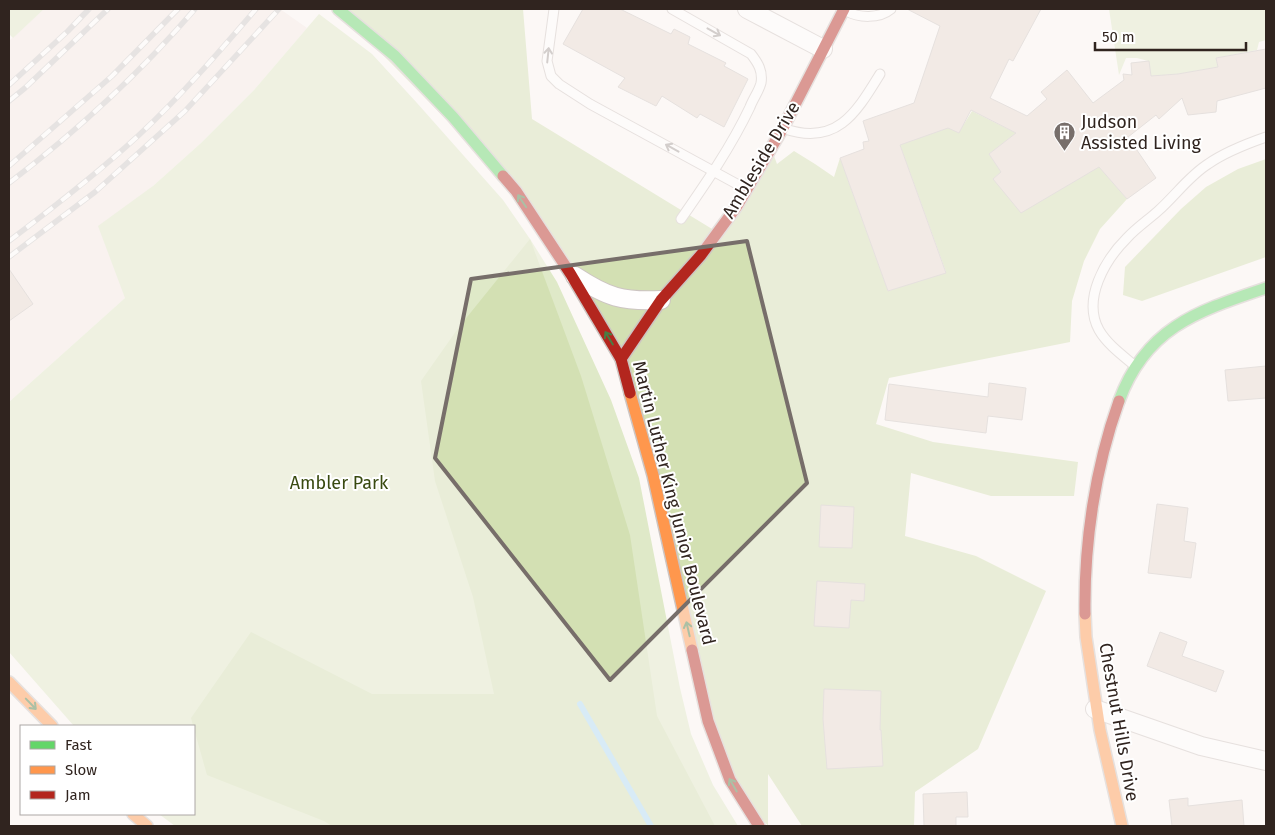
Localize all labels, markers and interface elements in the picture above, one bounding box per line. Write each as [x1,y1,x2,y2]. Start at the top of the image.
scale bar [1095,20,1246,52]
one-way arrow [707,28,721,38]
text: 50 m [1102,28,1135,46]
one-way arrow [543,47,553,63]
street label: Ambleside Drive [717,98,805,222]
place label: Judson Assisted Living [1081,111,1202,154]
building icon: Judson Assisted Living [1053,120,1077,151]
one-way arrow [664,143,679,153]
one-way arrow [517,194,527,208]
one-way arrow [604,332,614,346]
street label: Martin Luther King Junior Boulevard [628,359,720,647]
park label: Ambler Park [290,472,389,494]
one-way arrow [683,622,692,638]
street label: Chestnut Hills Drive [1094,641,1144,803]
one-way arrow [25,697,37,710]
legend [20,725,195,815]
text: Fast [65,736,92,754]
text: Slow [65,761,97,779]
one-way arrow [728,778,738,792]
text: Jam [65,786,91,804]

